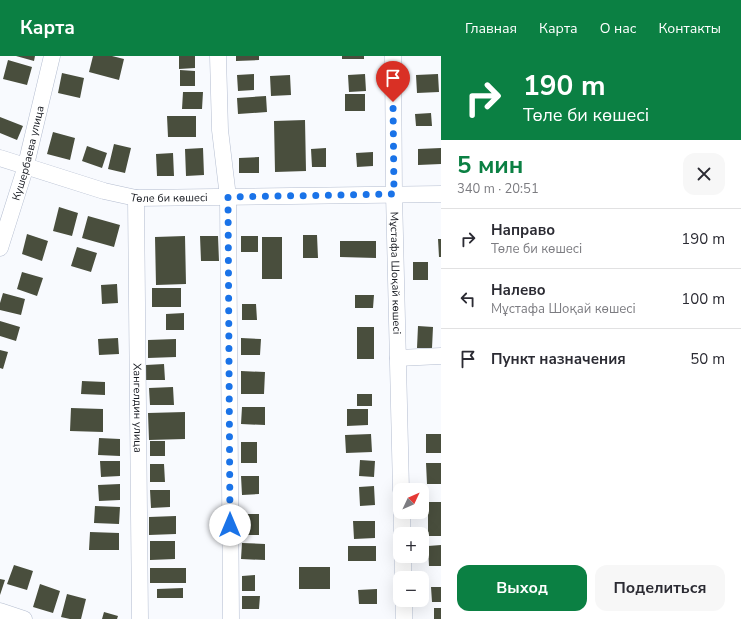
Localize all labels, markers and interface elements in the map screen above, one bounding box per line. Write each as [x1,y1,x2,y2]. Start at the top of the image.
text: Карта [20,15,75,41]
text: Главная [465,19,517,38]
text: Карта [539,19,578,38]
text: О нас [600,19,636,38]
text: Контакты [658,19,721,38]
pin [376,61,410,102]
icon: arrive [382,67,404,89]
text: 190 m [523,67,606,105]
icon: right [457,72,509,124]
text: Төле би көшесі [523,103,649,127]
street label: Кушербаева улица [8,104,47,202]
text: 5 мин [457,149,523,181]
button: close [683,153,725,195]
text: 340 m · 20:51 [457,180,539,198]
street label: Төле би көшесі [129,190,208,206]
street label: Мұстафа Шоқай көшесі [387,212,405,334]
text: Направо [491,220,555,240]
icon: right [457,228,479,250]
text: 190 m [681,229,725,249]
text: Төле би көшесі [491,240,582,258]
text: Налево [491,280,546,300]
icon: left [457,288,479,310]
text: 100 m [681,289,725,309]
text: Мұстафа Шоқай көшесі [491,300,636,318]
icon: arrive [457,348,479,370]
text: Пункт назначения [491,349,626,369]
text: 50 m [690,349,725,369]
street label: Хангелдин улица [130,363,146,453]
north arrow [393,483,429,519]
map controls [393,483,429,607]
position arrow [209,504,251,546]
button: + [393,527,429,563]
button: Выход [457,565,587,611]
button: Поделиться [595,565,725,611]
button: − [393,571,429,607]

